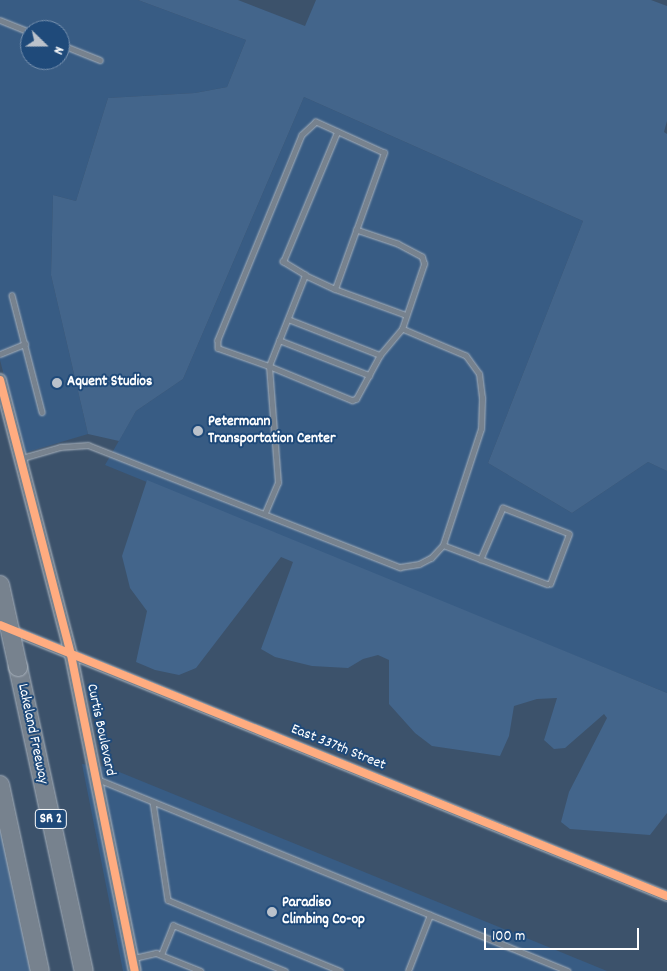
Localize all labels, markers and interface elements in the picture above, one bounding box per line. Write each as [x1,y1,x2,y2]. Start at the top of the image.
north arrow [20,20,70,70]
text: N [47,43,69,57]
place label: Aquent Studios [67,374,152,392]
marker: Aquent Studios [51,377,63,389]
place label: Petermann Transportation Center [208,413,336,448]
marker: Petermann Transportation Center [192,425,204,437]
street label: Lakeland Freeway [13,682,51,786]
street label: Curtis Boulevard [81,682,119,778]
street label: East 337th Street [288,721,388,775]
road number: SR 2 [35,808,67,831]
place label: Paradiso Climbing Co-op [282,894,365,929]
marker: Paradiso Climbing Co-op [266,906,278,918]
scale bar [487,918,642,950]
text: 100 m [492,926,525,948]

